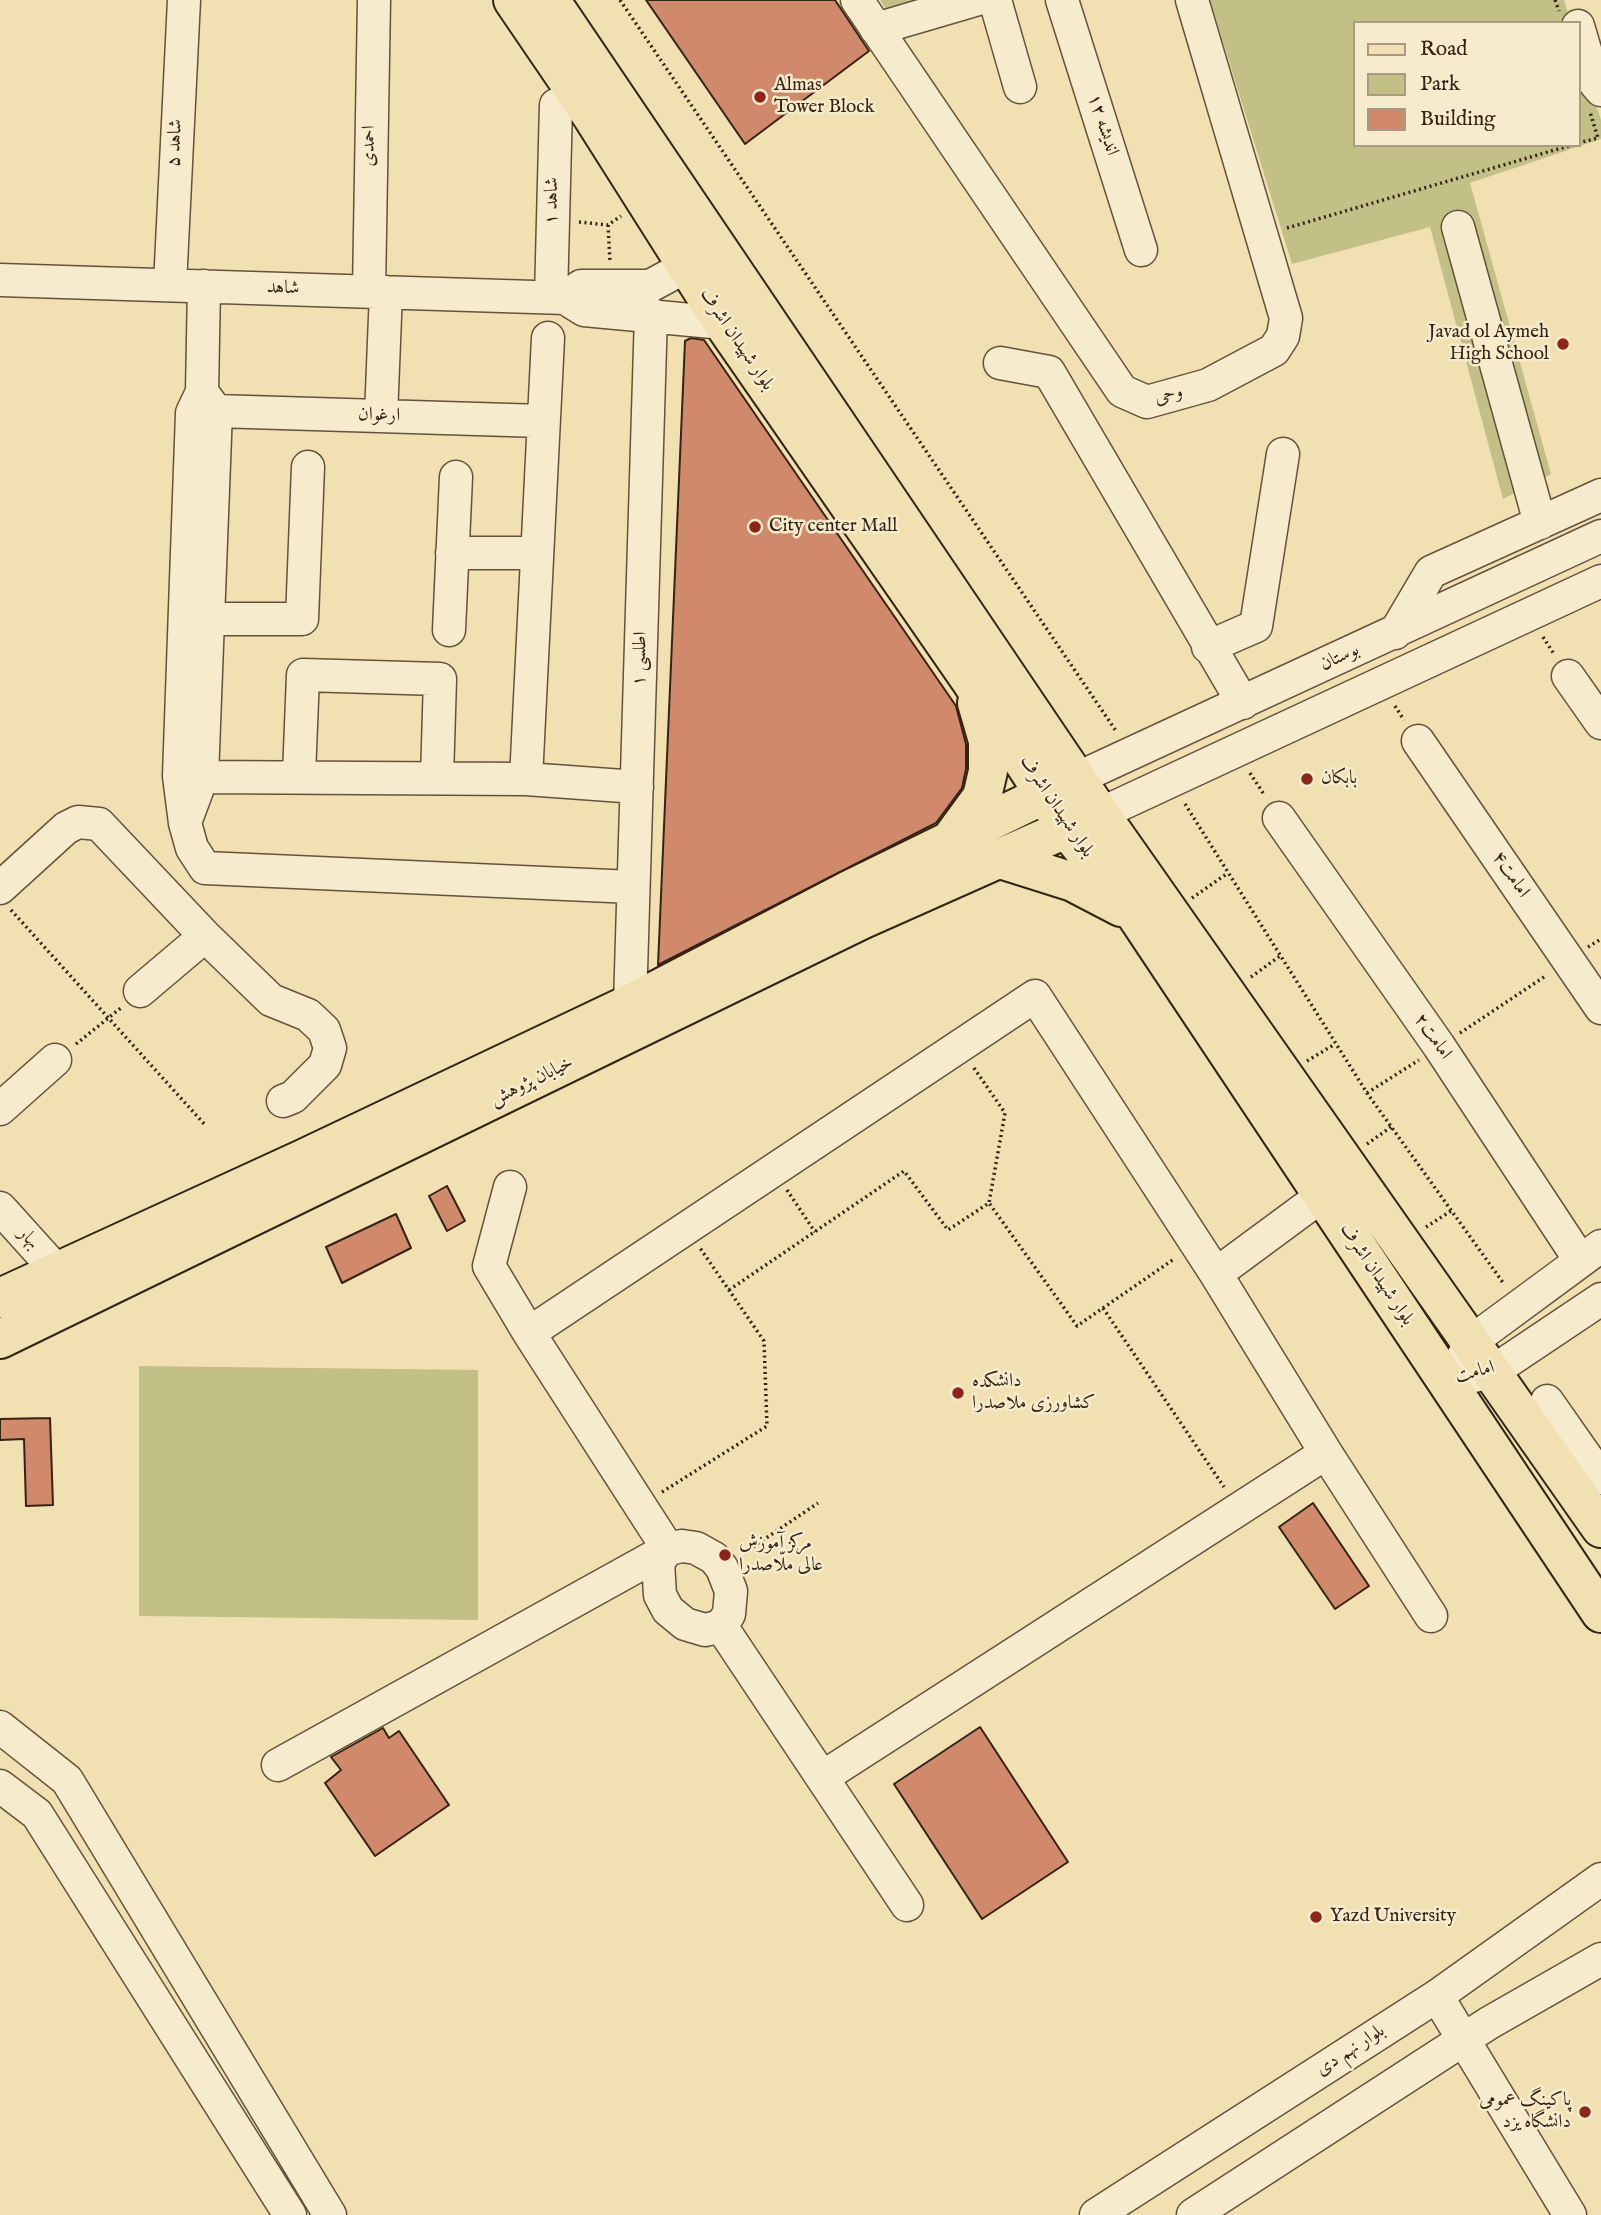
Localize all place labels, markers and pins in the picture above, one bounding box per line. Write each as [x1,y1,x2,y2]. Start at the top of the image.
place label: Almas Tower Block [774,75,875,119]
marker: Almas Tower Block [752,89,768,105]
place label: Javad ol Aymeh High School [1428,322,1549,366]
marker: Javad ol Aymeh High School [1555,336,1571,352]
place label: City center Mall [769,516,897,538]
marker: City center Mall [747,519,763,535]
place label: بابکان [1321,768,1357,790]
marker: بابکان [1299,771,1315,787]
place label: دانشکده کشاورزی ملاصدرا [972,1371,1096,1415]
marker: دانشکده کشاورزی ملاصدرا [950,1385,966,1401]
place label: مرکز آموزش عالی ملّاصدرا [739,1533,823,1577]
marker: مرکز آموزش عالی ملّاصدرا [717,1547,733,1563]
place label: Yazd University [1330,1906,1456,1928]
marker: Yazd University [1308,1909,1324,1925]
place label: پاکینگ عمومی دانشگاه یزد [1479,2090,1571,2134]
marker: پاکینگ عمومی دانشگاه یزد [1577,2104,1593,2120]

